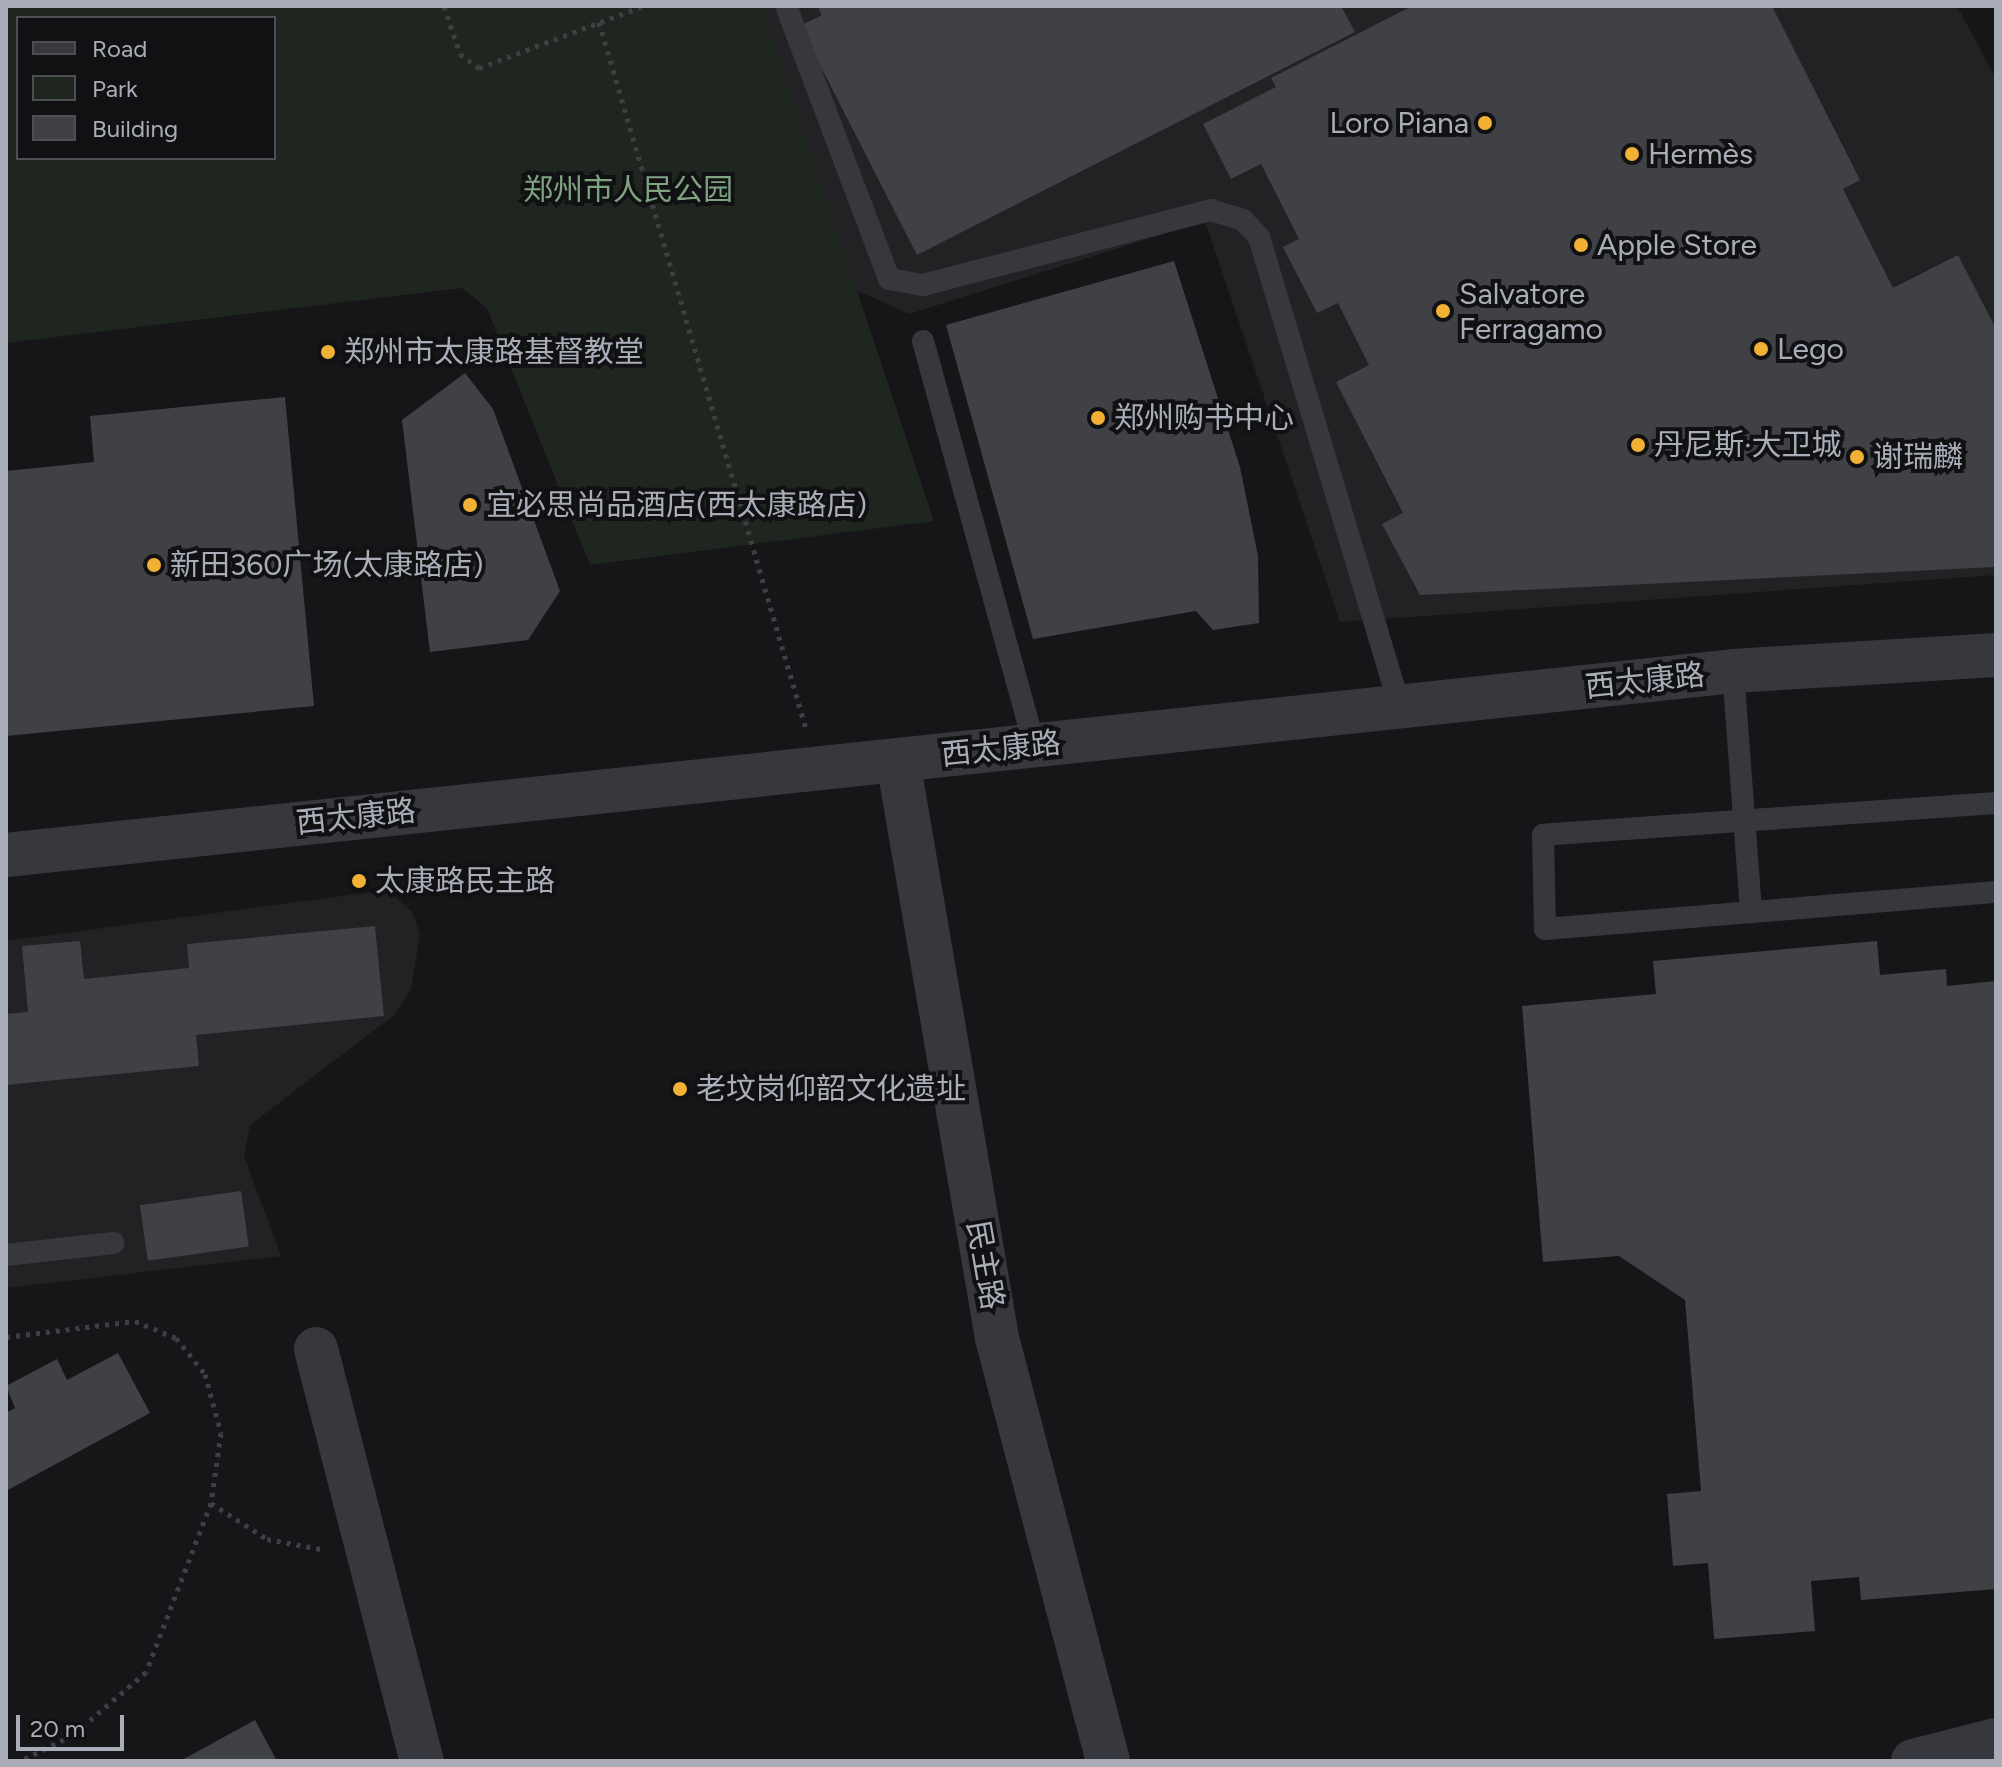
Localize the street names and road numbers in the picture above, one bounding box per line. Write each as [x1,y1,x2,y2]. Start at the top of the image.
street label: 西太康路 [1583,657,1707,705]
street label: 西太康路 [939,725,1063,773]
street label: 西太康路 [294,793,418,841]
street label: 民主路 [959,1218,1011,1312]

